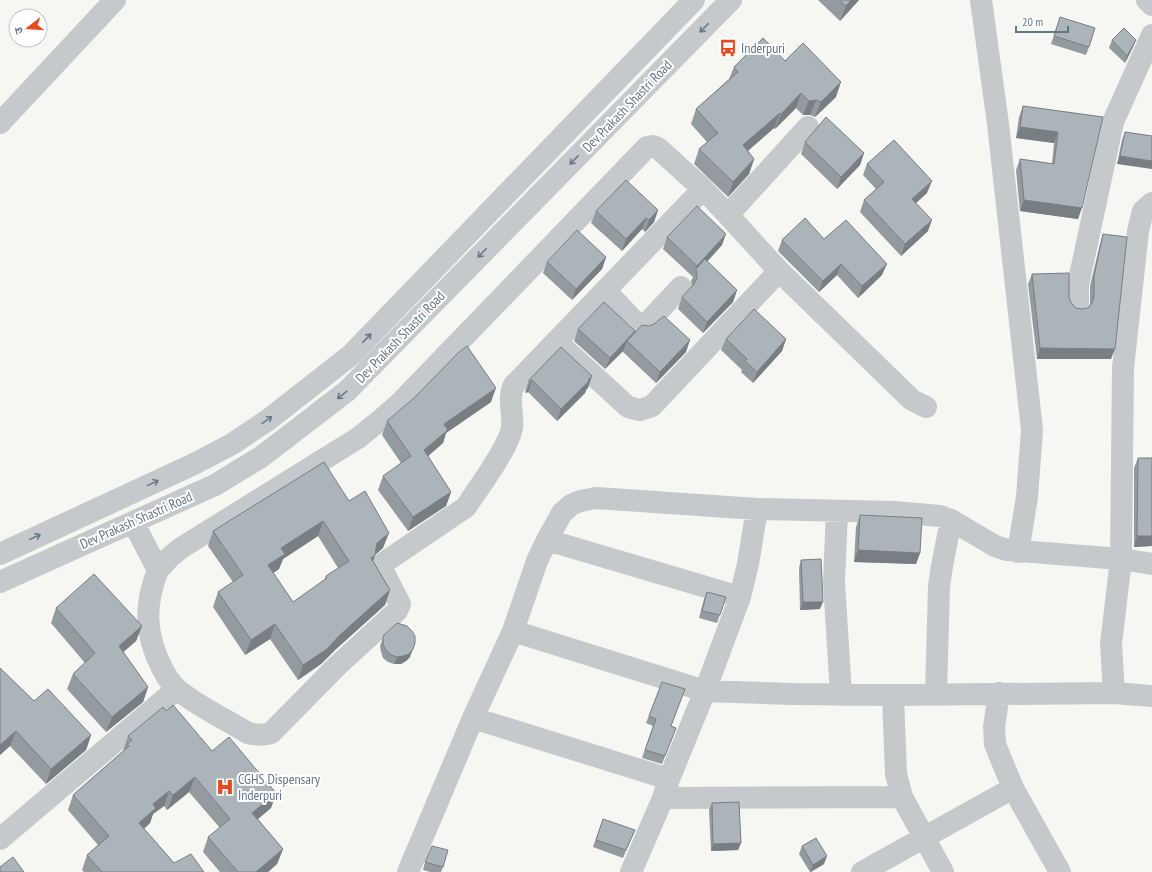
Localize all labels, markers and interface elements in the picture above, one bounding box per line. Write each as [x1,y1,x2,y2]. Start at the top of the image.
north arrow [8,8,48,48]
scale bar [1016,8,1068,34]
text: 20 m [1022,14,1043,29]
one-way arrow [699,23,709,33]
text: उ [11,25,26,36]
bus stop icon: Inderpuri [718,38,738,58]
place label: Inderpuri [741,39,785,57]
street label: Dev Prakash Shastri Road [578,56,676,156]
one-way arrow [569,156,579,165]
one-way arrow [478,248,487,258]
street label: Dev Prakash Shastri Road [351,287,449,387]
one-way arrow [363,333,372,343]
one-way arrow [336,391,347,399]
one-way arrow [261,416,272,424]
one-way arrow [147,479,159,486]
street label: Dev Prakash Shastri Road [77,487,195,553]
one-way arrow [29,533,41,540]
place label: CGHS Dispensary Inderpuri [238,770,321,804]
hospital icon: CGHS Dispensary Inderpuri [215,777,235,797]

